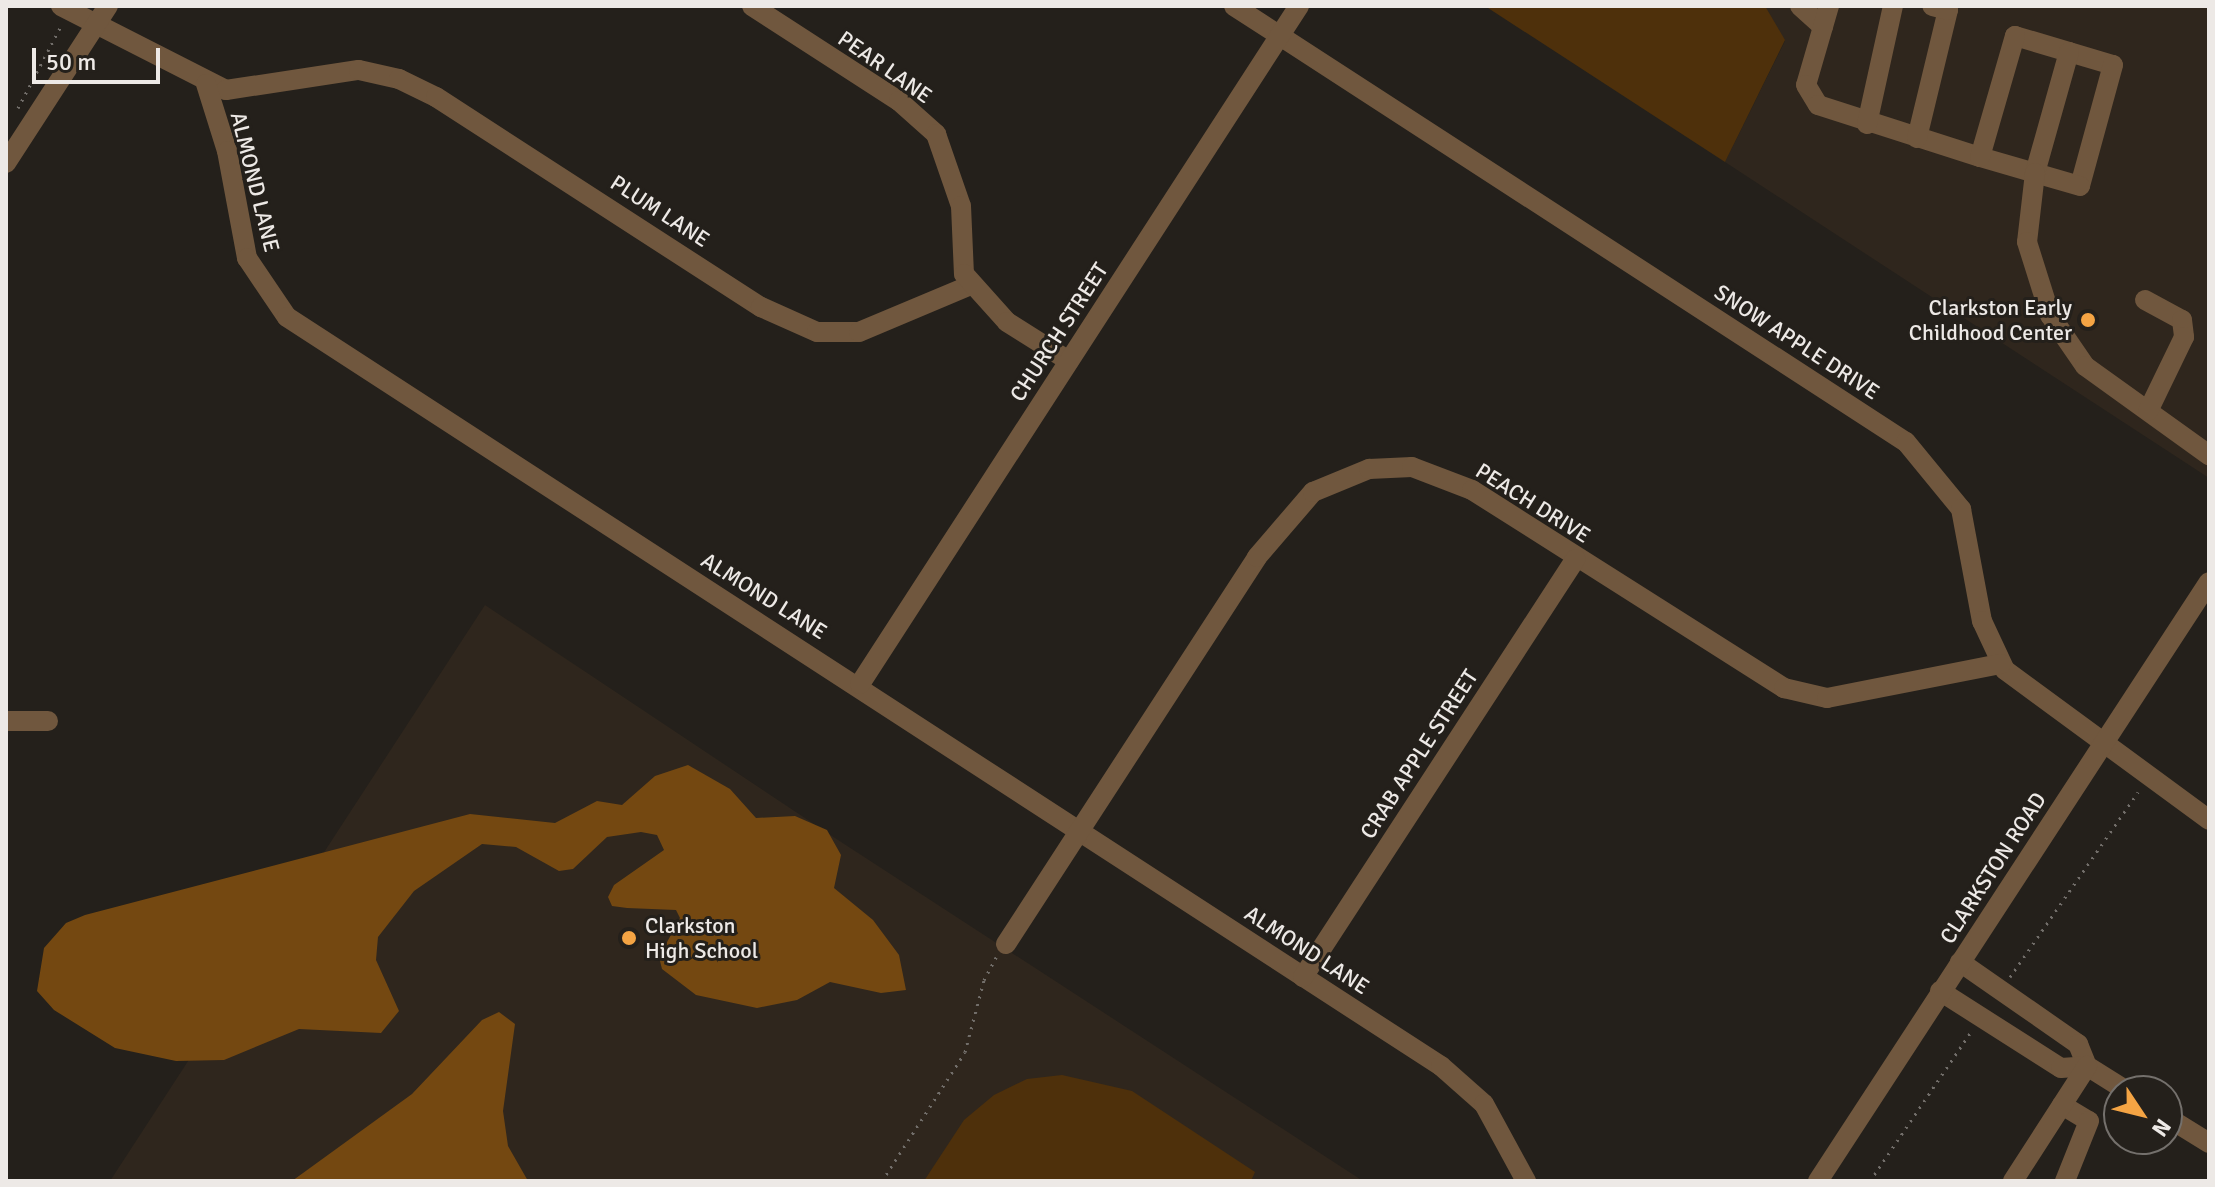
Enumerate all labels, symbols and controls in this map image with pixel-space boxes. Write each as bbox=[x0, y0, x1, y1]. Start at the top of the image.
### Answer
street label: PEAR LANE bbox=[833, 25, 937, 109]
scale bar bbox=[36, 32, 164, 82]
text: 50 m bbox=[46, 47, 96, 77]
street label: ALMOND LANE bbox=[225, 109, 285, 255]
street label: PLUM LANE bbox=[606, 169, 714, 253]
street label: CHURCH STREET bbox=[1004, 258, 1114, 406]
street label: SNOW APPLE DRIVE bbox=[1710, 279, 1884, 405]
place label: Clarkston Early Childhood Center bbox=[1909, 294, 2072, 346]
marker: Clarkston Early Childhood Center bbox=[2079, 311, 2097, 329]
street label: PEACH DRIVE bbox=[1471, 457, 1595, 549]
street label: ALMOND LANE bbox=[696, 547, 832, 645]
street label: CRAB APPLE STREET bbox=[1354, 664, 1484, 844]
street label: CLARKSTON ROAD bbox=[1934, 787, 2052, 949]
street label: ALMOND LANE bbox=[1240, 900, 1374, 1000]
place label: Clarkston High School bbox=[645, 912, 758, 964]
marker: Clarkston High School bbox=[620, 929, 638, 947]
north arrow bbox=[2103, 1075, 2183, 1155]
text: N bbox=[2146, 1114, 2177, 1142]

